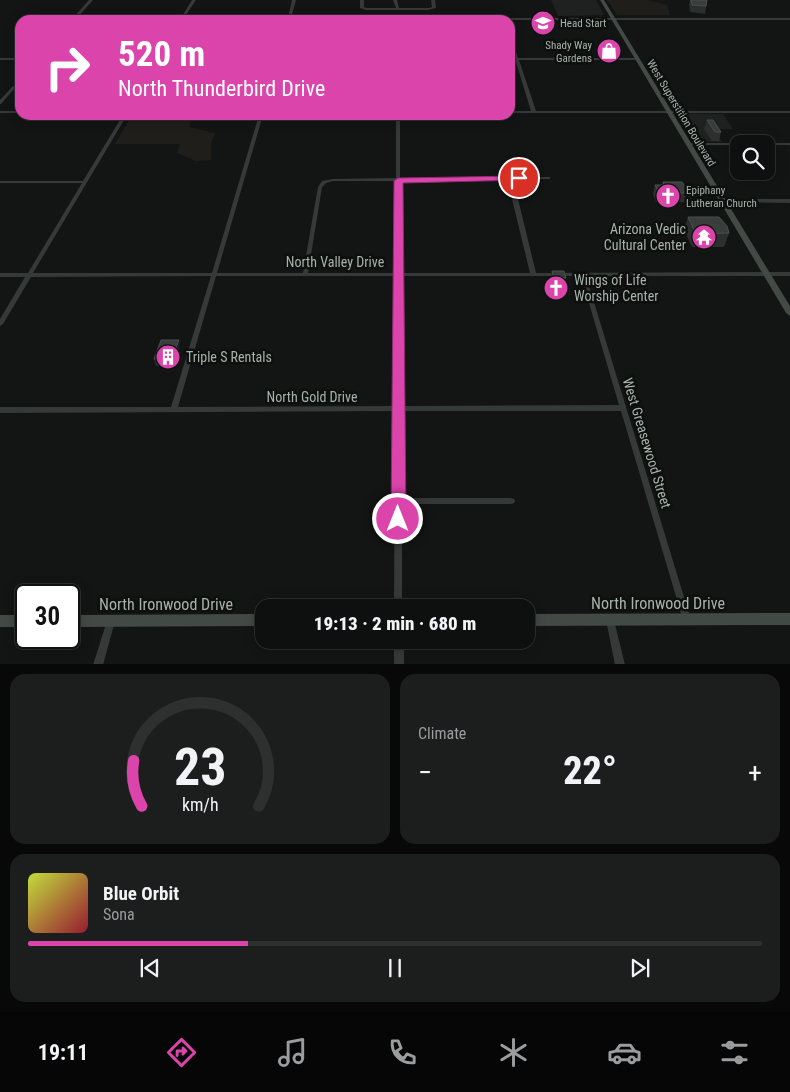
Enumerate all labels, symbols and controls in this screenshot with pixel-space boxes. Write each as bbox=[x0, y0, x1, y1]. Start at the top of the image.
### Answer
school or university icon: Head Start bbox=[530, 10, 556, 36]
place label: Head Start bbox=[560, 17, 606, 30]
text: 520 m bbox=[118, 34, 205, 75]
icon: right bbox=[35, 35, 100, 100]
shop icon: Shady Way Gardens bbox=[596, 38, 622, 64]
place label: Shady Way Gardens bbox=[545, 39, 592, 65]
street label: West Superstition Boulevard bbox=[644, 57, 718, 169]
text: North Thunderbird Drive bbox=[118, 76, 325, 101]
map controls bbox=[730, 135, 775, 180]
button: search bbox=[730, 135, 775, 180]
pin bbox=[498, 157, 540, 199]
icon: arrive bbox=[505, 164, 533, 192]
church icon: Epiphany Lutheran Church bbox=[655, 183, 681, 209]
place label: Epiphany Lutheran Church bbox=[686, 184, 757, 210]
place label: Arizona Vedic Cultural Center bbox=[604, 221, 686, 253]
temple icon: Arizona Vedic Cultural Center bbox=[691, 224, 717, 250]
street label: North Valley Drive bbox=[286, 254, 385, 270]
place label: Wings of Life Worship Center bbox=[574, 272, 658, 304]
church icon: Wings of Life Worship Center bbox=[543, 275, 569, 301]
building icon: Triple S Rentals bbox=[155, 344, 181, 370]
place label: Triple S Rentals bbox=[186, 349, 272, 365]
street label: West Greasewood Street bbox=[620, 376, 674, 510]
street label: North Gold Drive bbox=[266, 389, 358, 405]
position arrow bbox=[371, 492, 423, 544]
speed limit sign: 30 bbox=[15, 584, 80, 649]
street label: North Ironwood Drive bbox=[591, 594, 725, 613]
street label: North Ironwood Drive bbox=[99, 595, 233, 614]
text: 19:13 · 2 min · 680 m bbox=[314, 612, 476, 635]
text: Climate bbox=[418, 724, 466, 743]
text: 23 bbox=[174, 737, 226, 798]
text: 22° bbox=[563, 749, 617, 793]
text: − bbox=[418, 756, 432, 789]
text: + bbox=[748, 756, 762, 789]
text: km/h bbox=[182, 794, 218, 815]
text: Blue Orbit bbox=[103, 882, 179, 905]
text: Sona bbox=[103, 905, 135, 924]
icon: previous bbox=[136, 954, 164, 982]
icon: pause bbox=[381, 954, 409, 982]
icon: next bbox=[626, 954, 654, 982]
icon: directions bbox=[164, 1035, 199, 1070]
icon: music bbox=[275, 1035, 310, 1070]
icon: phone bbox=[385, 1035, 420, 1070]
icon: climate bbox=[496, 1035, 531, 1070]
icon: car bbox=[607, 1035, 642, 1070]
icon: filters bbox=[717, 1035, 752, 1070]
text: 19:11 bbox=[38, 1040, 88, 1065]

